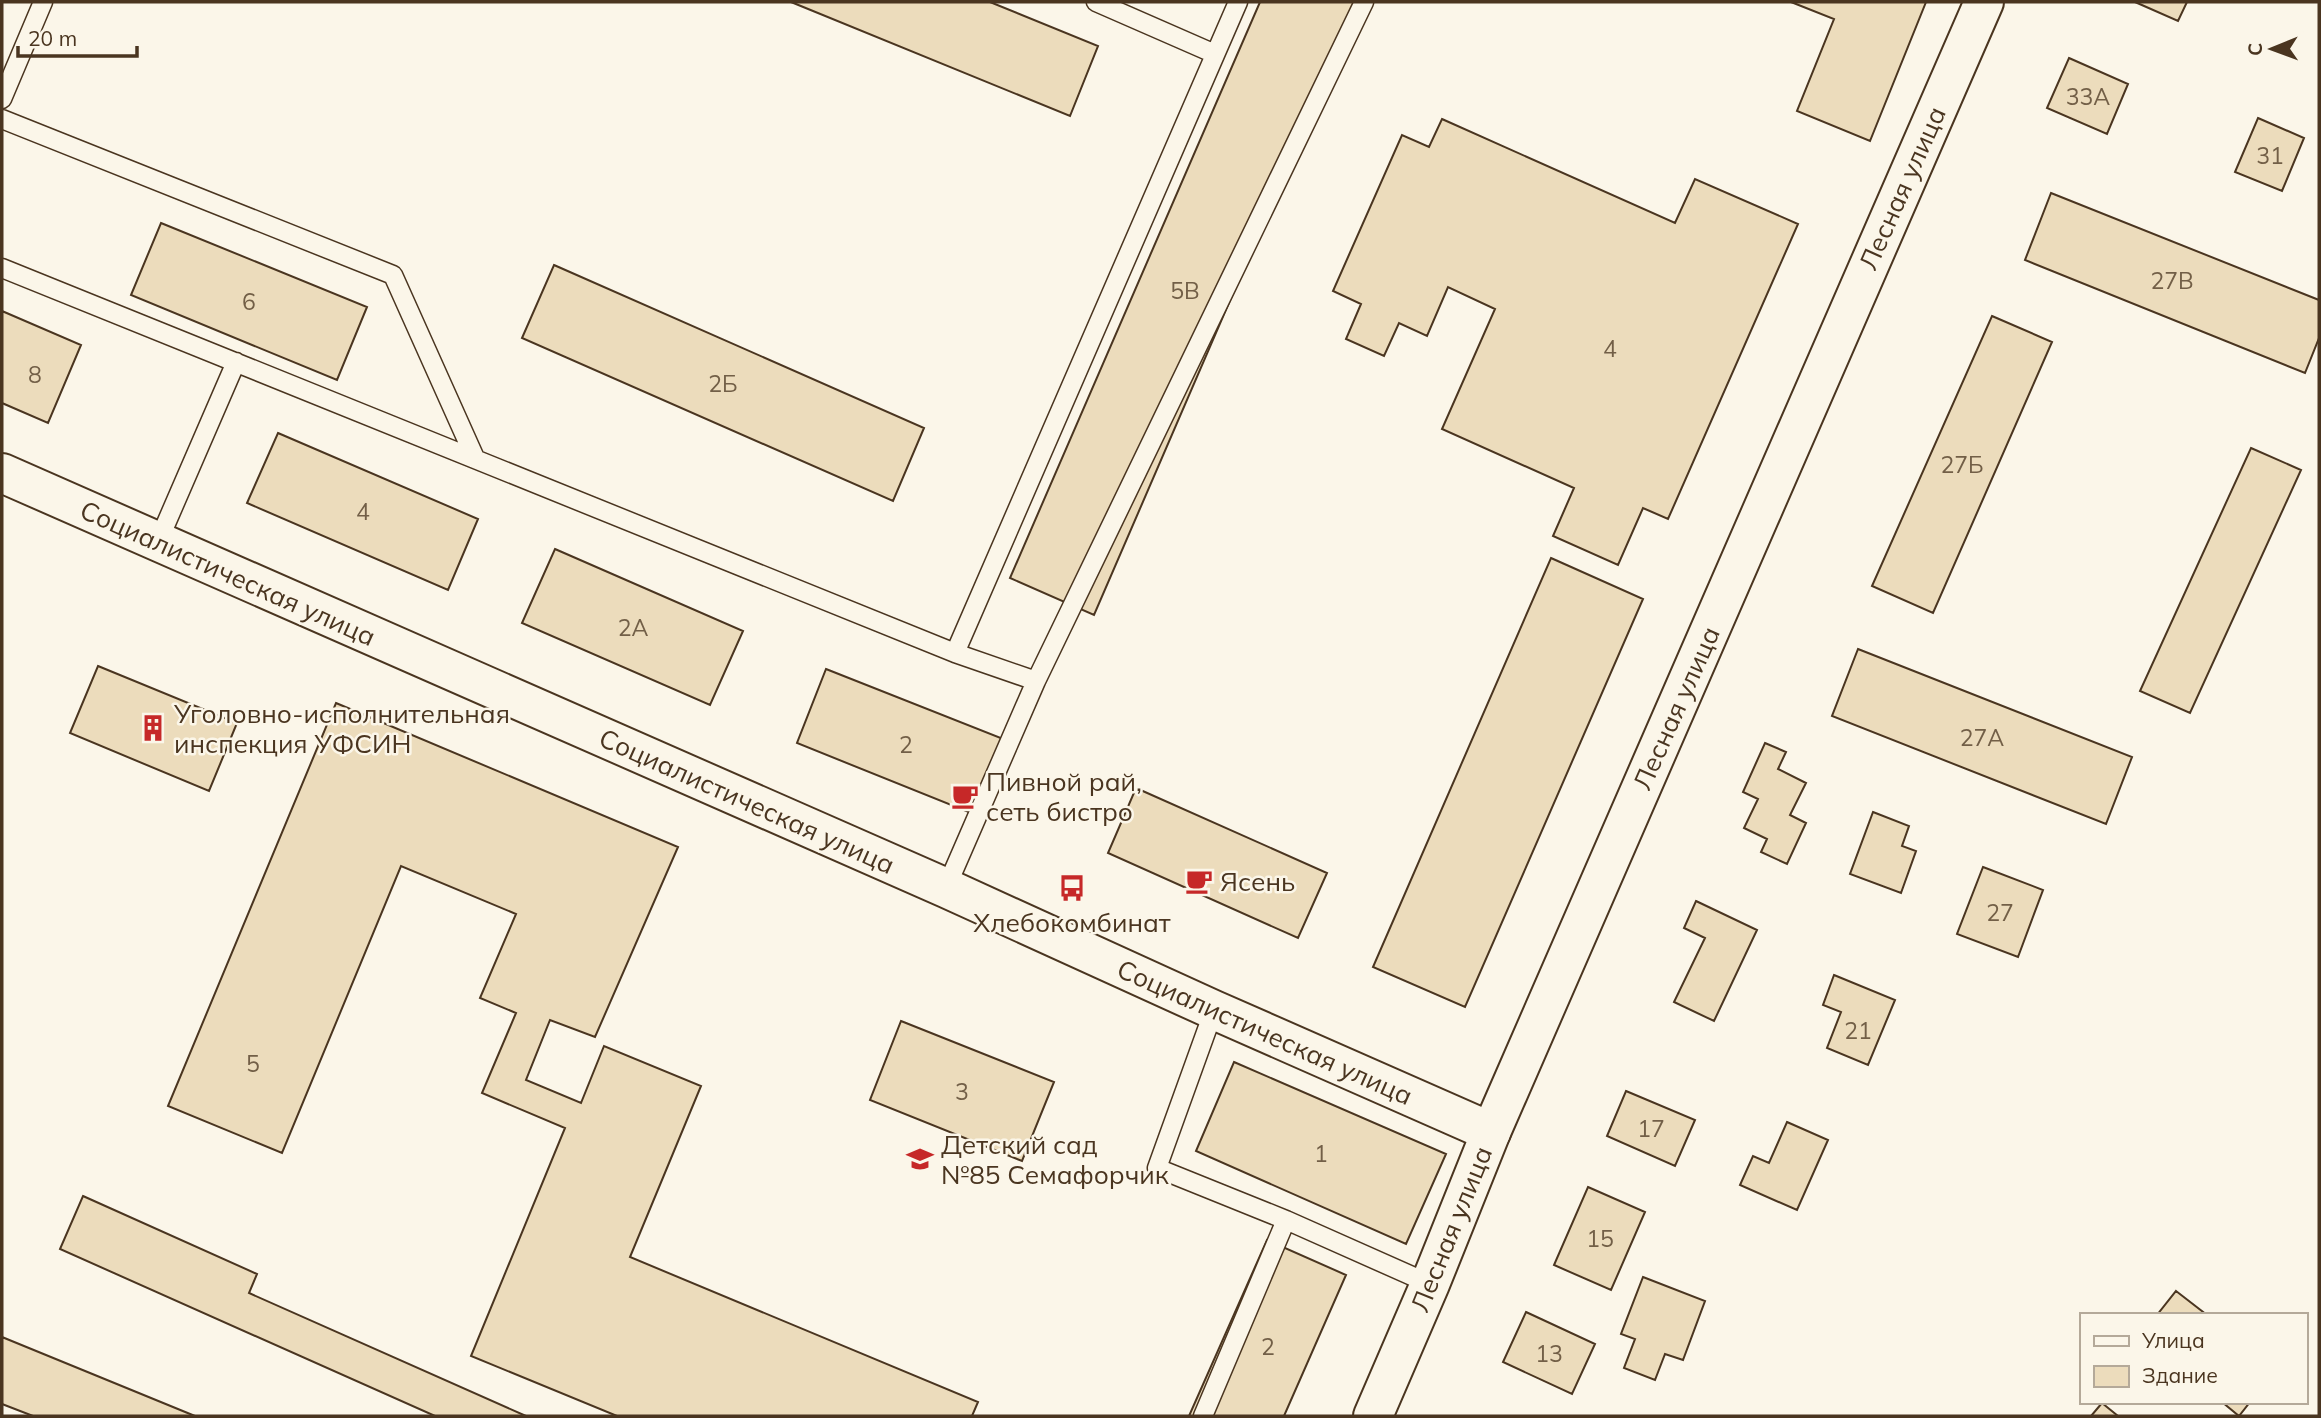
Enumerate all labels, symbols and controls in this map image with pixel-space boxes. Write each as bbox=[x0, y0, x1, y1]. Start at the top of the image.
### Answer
scale bar bbox=[18, 14, 136, 58]
north arrow bbox=[2237, 14, 2307, 84]
text: 20 m bbox=[28, 25, 77, 51]
text: С bbox=[2243, 43, 2267, 56]
house number: 33А bbox=[2066, 82, 2110, 111]
street label: Лесная улица bbox=[1851, 101, 1953, 275]
house number: 31 bbox=[2256, 141, 2284, 170]
house number: 27В bbox=[2150, 266, 2194, 295]
house number: 5В bbox=[1170, 276, 1200, 305]
house number: 6 bbox=[242, 287, 256, 316]
house number: 4 bbox=[1603, 334, 1617, 363]
house number: 8 bbox=[28, 360, 42, 389]
house number: 2Б bbox=[708, 369, 738, 398]
house number: 27Б bbox=[1940, 450, 1984, 479]
street label: Социалистическая улица bbox=[75, 493, 381, 653]
house number: 4 bbox=[356, 497, 370, 526]
house number: 2А bbox=[618, 613, 648, 642]
street label: Лесная улица bbox=[1625, 621, 1727, 795]
place label: Уголовно-исполнительная инспекция УФСИН bbox=[173, 697, 510, 760]
building icon: Уголовно-исполнительная инспекция УФСИН bbox=[138, 713, 168, 743]
street label: Социалистическая улица bbox=[594, 721, 900, 881]
house number: 27А bbox=[1960, 723, 2004, 752]
house number: 2 bbox=[899, 730, 913, 759]
place label: Пивной рай, сеть бистро bbox=[986, 765, 1142, 828]
cafe icon: Пивной рай, сеть бистро bbox=[950, 781, 980, 811]
place label: Ясень bbox=[1220, 865, 1295, 898]
cafe icon: Ясень bbox=[1184, 866, 1214, 896]
bus stop icon: Хлебокомбинат bbox=[1057, 873, 1087, 903]
house number: 27 bbox=[1986, 898, 2014, 927]
place label: Хлебокомбинат bbox=[973, 906, 1171, 939]
street label: Социалистическая улица bbox=[1112, 952, 1418, 1112]
house number: 21 bbox=[1844, 1016, 1872, 1045]
house number: 5 bbox=[246, 1049, 260, 1078]
house number: 3 bbox=[955, 1077, 969, 1106]
house number: 17 bbox=[1637, 1114, 1665, 1143]
place label: Детский сад №85 Семафорчик bbox=[941, 1128, 1169, 1191]
house number: 1 bbox=[1314, 1139, 1328, 1168]
street label: Лесная улица bbox=[1403, 1141, 1499, 1317]
school or university icon: Детский сад №85 Семафорчик bbox=[905, 1144, 935, 1174]
house number: 15 bbox=[1586, 1224, 1614, 1253]
legend bbox=[2080, 1313, 2307, 1404]
text: Улица bbox=[2141, 1327, 2205, 1353]
house number: 2 bbox=[1261, 1332, 1275, 1361]
house number: 13 bbox=[1535, 1339, 1563, 1368]
text: Здание bbox=[2142, 1362, 2218, 1388]

